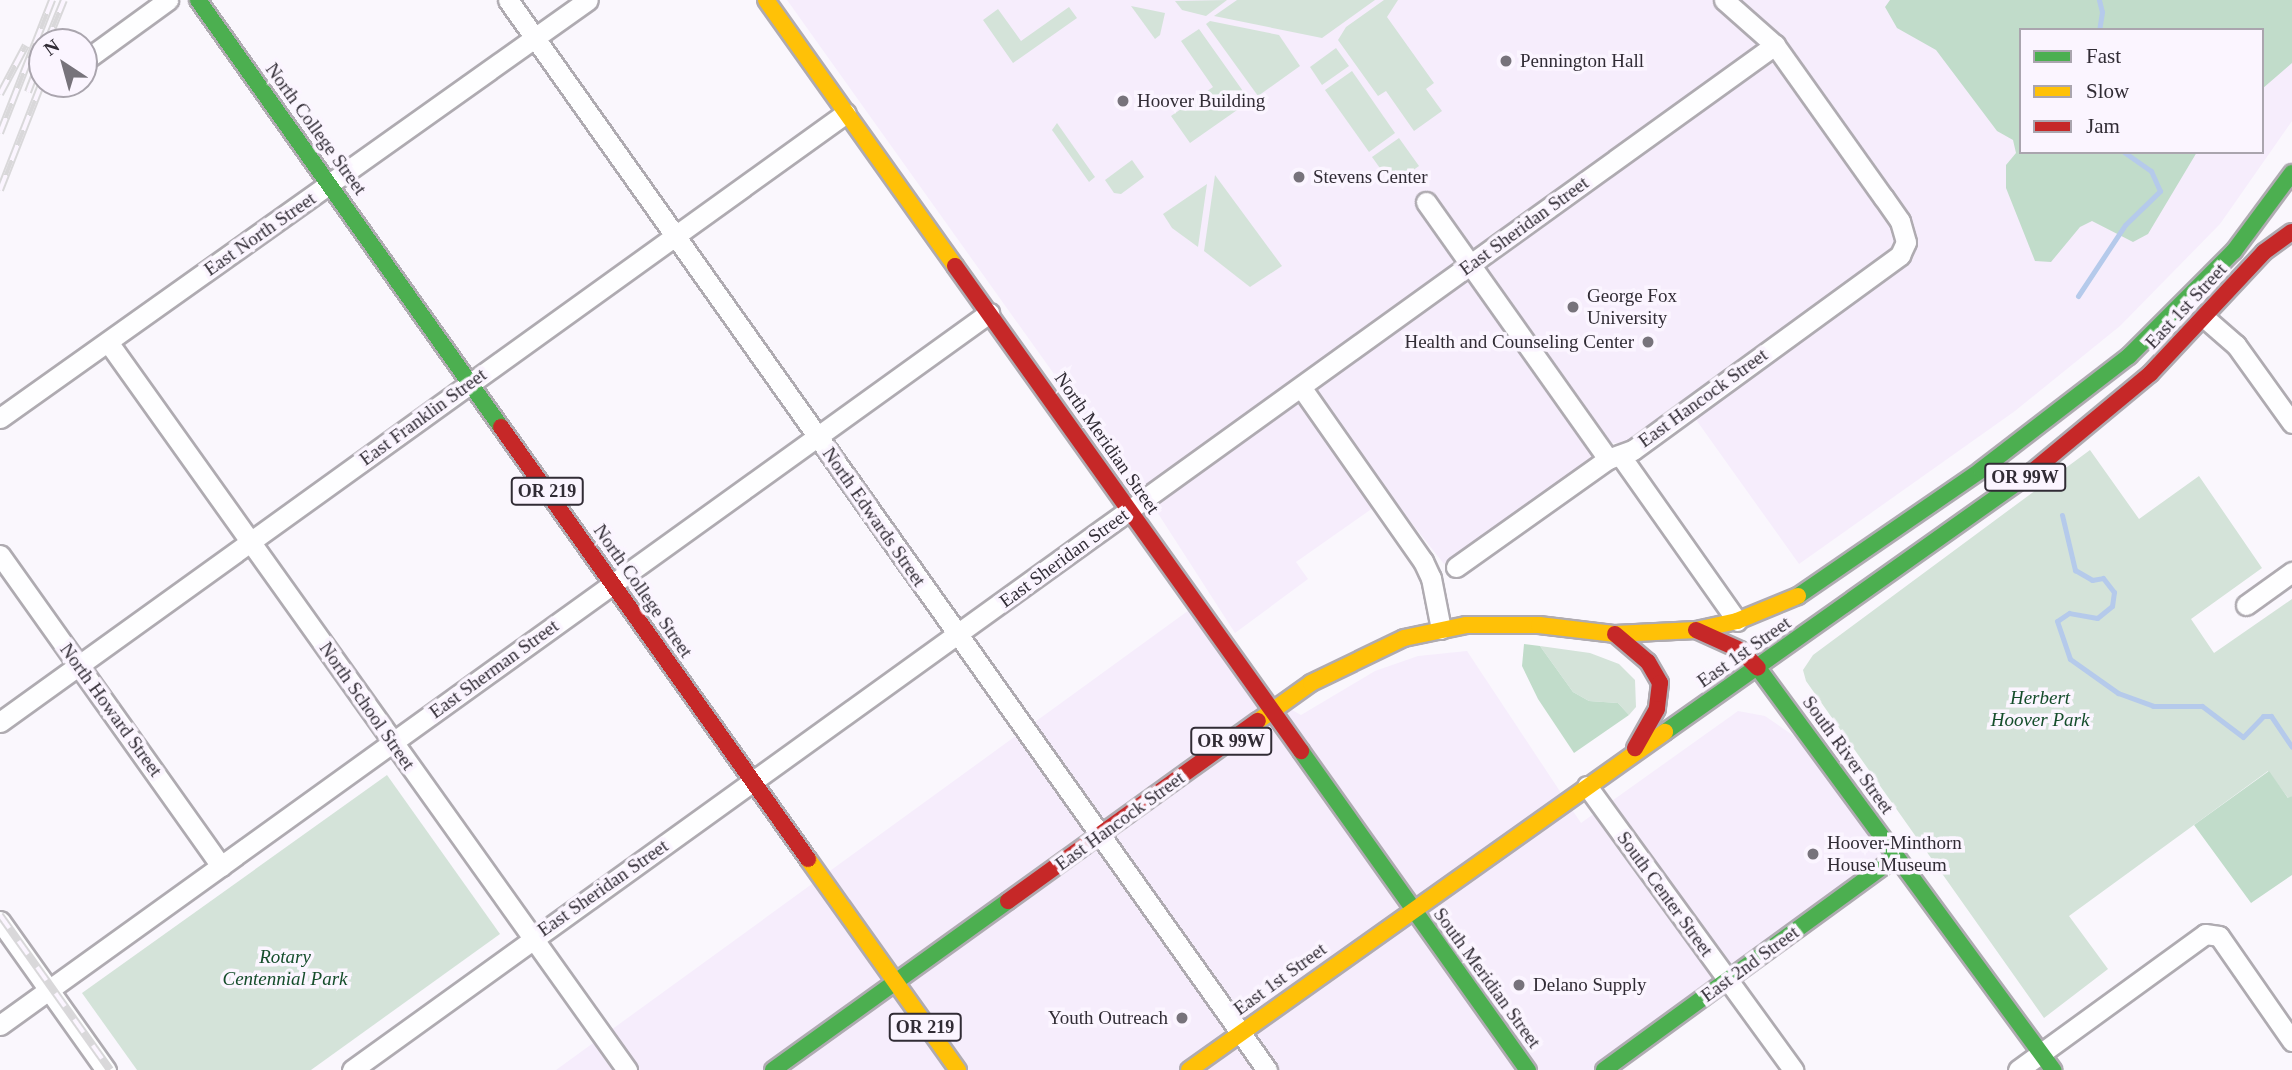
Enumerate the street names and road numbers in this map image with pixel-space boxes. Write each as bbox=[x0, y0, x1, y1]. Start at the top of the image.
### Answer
street label: North College Street bbox=[261, 59, 371, 199]
street label: East Sheridan Street bbox=[1455, 171, 1593, 281]
street label: East North Street bbox=[200, 187, 320, 281]
street label: East 1st Street bbox=[2141, 258, 2231, 354]
street label: East Hancock Street bbox=[1634, 344, 1772, 452]
street label: East Franklin Street bbox=[355, 363, 491, 471]
street label: North Meridian Street bbox=[1050, 368, 1164, 518]
street label: North Edwards Street bbox=[817, 443, 931, 591]
road number: OR 99W bbox=[1983, 462, 2067, 491]
road number: OR 219 bbox=[510, 476, 584, 505]
street label: East Sheridan Street bbox=[995, 503, 1133, 613]
street label: North College Street bbox=[589, 520, 697, 662]
street label: East 1st Street bbox=[1693, 611, 1795, 693]
street label: East Sherman Street bbox=[425, 614, 563, 724]
street label: North School Street bbox=[314, 638, 420, 774]
street label: North Howard Street bbox=[55, 639, 167, 781]
street label: South River Street bbox=[1798, 692, 1898, 818]
road number: OR 99W bbox=[1189, 726, 1273, 756]
street label: East Hancock Street bbox=[1051, 767, 1189, 875]
street label: South Center Street bbox=[1612, 827, 1718, 961]
street label: East Sheridan Street bbox=[533, 834, 673, 942]
street label: South Meridian Street bbox=[1428, 903, 1546, 1053]
street label: East 2nd Street bbox=[1697, 921, 1803, 1007]
street label: East 1st Street bbox=[1229, 938, 1331, 1020]
road number: OR 219 bbox=[888, 1012, 962, 1042]

